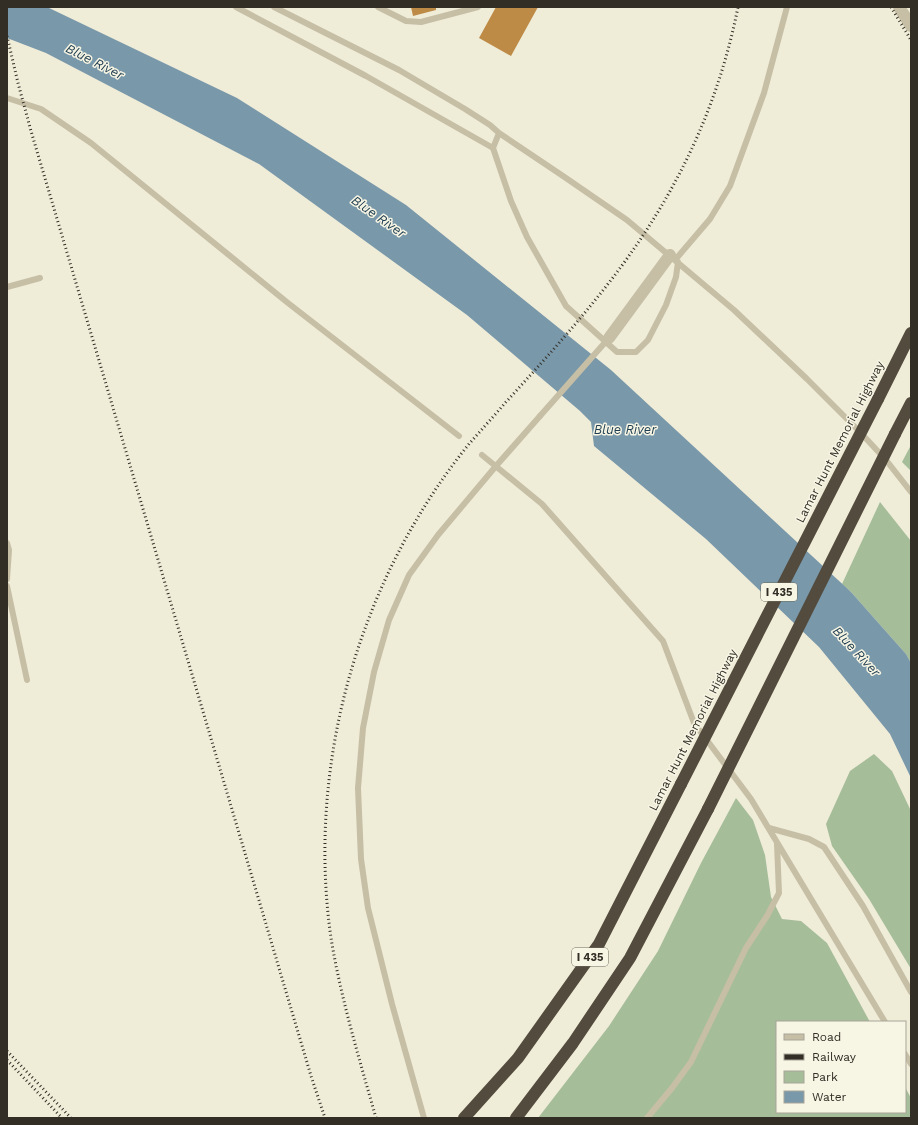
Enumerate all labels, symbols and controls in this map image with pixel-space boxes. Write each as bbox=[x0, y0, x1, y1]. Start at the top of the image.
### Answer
water label: Blue River bbox=[63, 41, 127, 83]
water label: Blue River bbox=[349, 192, 409, 241]
street label: Lamar Hunt Memorial Highway bbox=[793, 358, 887, 525]
water label: Blue River bbox=[594, 422, 657, 437]
road number: I 435 bbox=[761, 583, 797, 601]
water label: Blue River bbox=[830, 623, 884, 680]
street label: Lamar Hunt Memorial Highway bbox=[646, 646, 740, 813]
road number: I 435 bbox=[572, 948, 608, 966]
legend bbox=[776, 1021, 906, 1113]
text: Road bbox=[812, 1030, 841, 1044]
text: Railway bbox=[812, 1050, 857, 1064]
text: Park bbox=[812, 1070, 838, 1084]
text: Water bbox=[812, 1090, 847, 1104]

